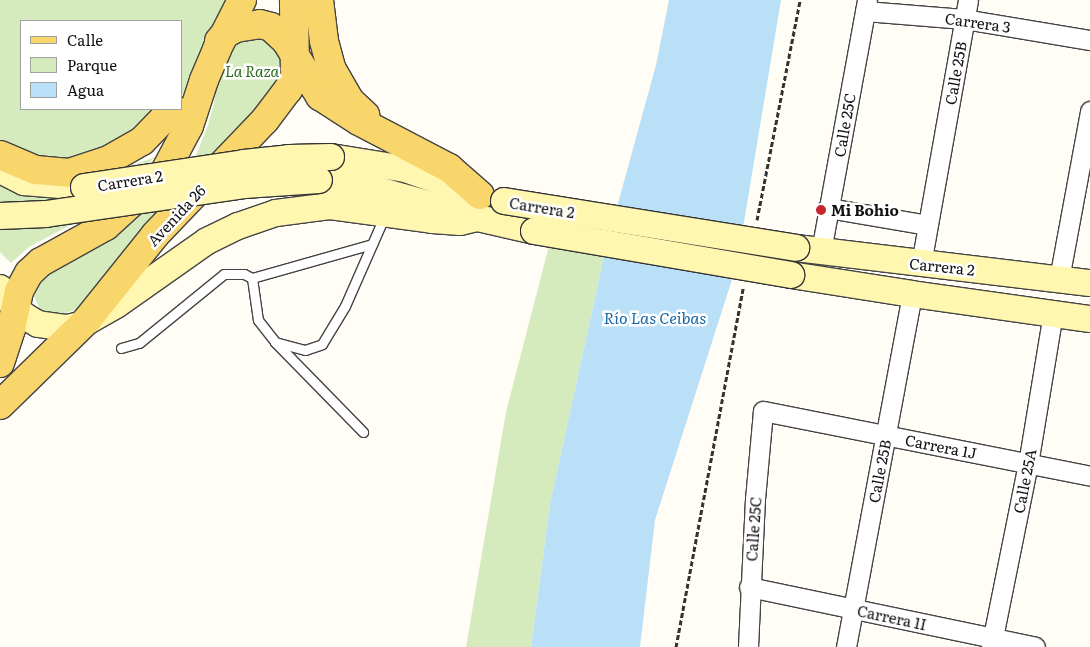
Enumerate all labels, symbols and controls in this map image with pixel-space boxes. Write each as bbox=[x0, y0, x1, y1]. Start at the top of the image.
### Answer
street label: Carrera 3 bbox=[944, 8, 1012, 36]
legend bbox=[20, 20, 182, 110]
text: Calle bbox=[67, 28, 103, 51]
street label: Calle 25B bbox=[941, 40, 969, 106]
text: Parque bbox=[67, 53, 117, 76]
park label: La Raza bbox=[225, 62, 279, 80]
text: Agua bbox=[67, 78, 104, 101]
street label: Calle 25C bbox=[830, 92, 858, 158]
street label: Carrera 2 bbox=[96, 166, 164, 194]
street label: Avenida 26 bbox=[143, 181, 209, 249]
street label: Carrera 2 bbox=[508, 193, 576, 221]
place label: Mi Bohio bbox=[831, 201, 899, 219]
marker: Mi Bohio bbox=[815, 204, 827, 216]
street label: Carrera 2 bbox=[908, 254, 976, 278]
water label: Río Las Ceibas bbox=[604, 307, 706, 327]
street label: Carrera 1J bbox=[904, 430, 978, 462]
street label: Calle 25B bbox=[864, 438, 894, 504]
street label: Calle 25A bbox=[1009, 447, 1039, 515]
street label: Calle 25C bbox=[742, 496, 764, 562]
street label: Carrera 1I bbox=[856, 601, 928, 633]

